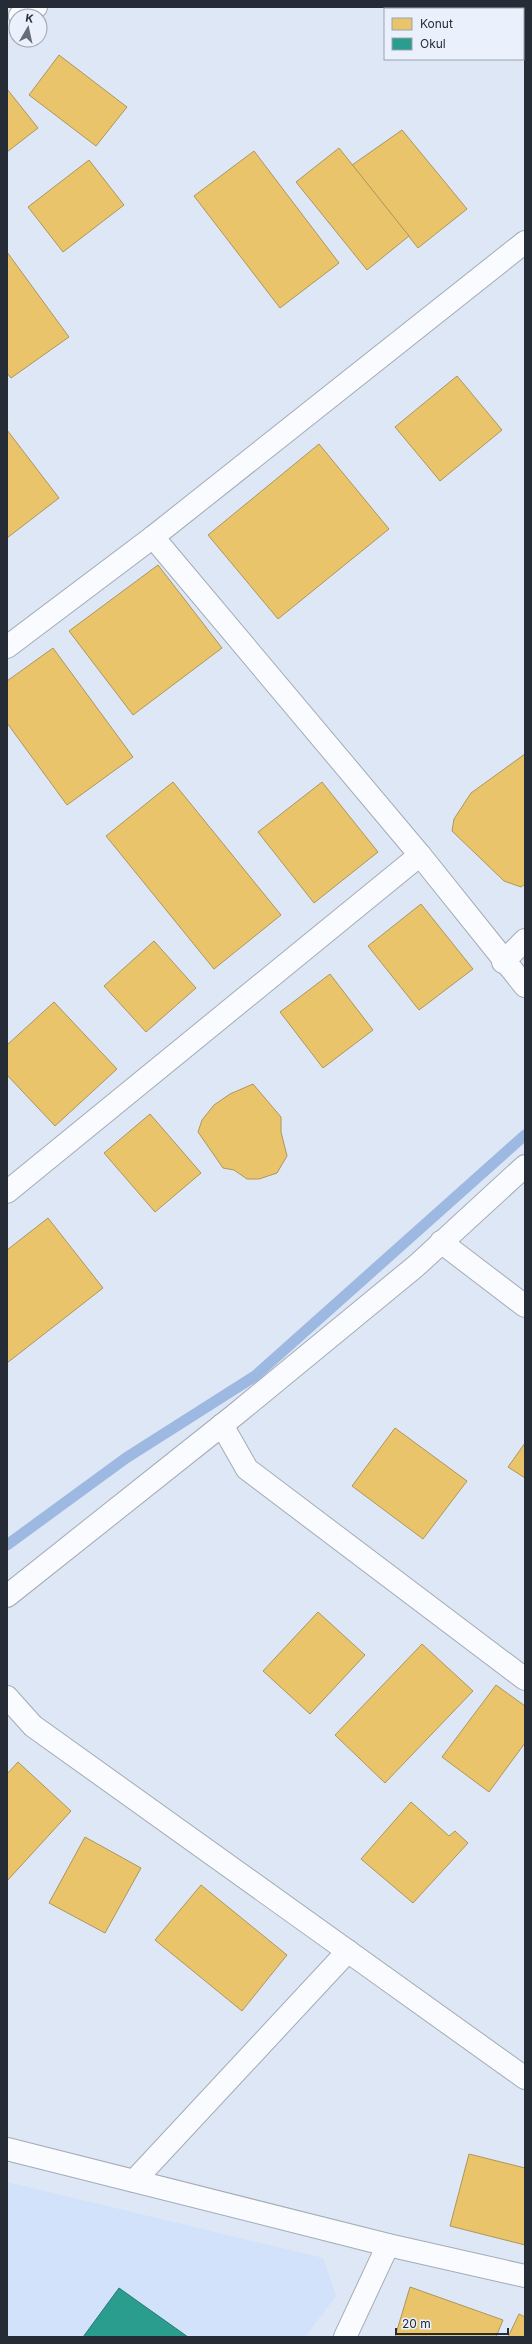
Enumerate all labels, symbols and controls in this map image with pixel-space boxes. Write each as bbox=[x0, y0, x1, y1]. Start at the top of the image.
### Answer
north arrow bbox=[8, 8, 48, 48]
legend bbox=[384, 8, 524, 60]
text: K bbox=[25, 11, 35, 26]
text: Konut bbox=[420, 16, 453, 31]
text: Okul bbox=[420, 36, 446, 51]
scale bar bbox=[396, 2310, 508, 2336]
text: 20 m bbox=[402, 2316, 431, 2331]

